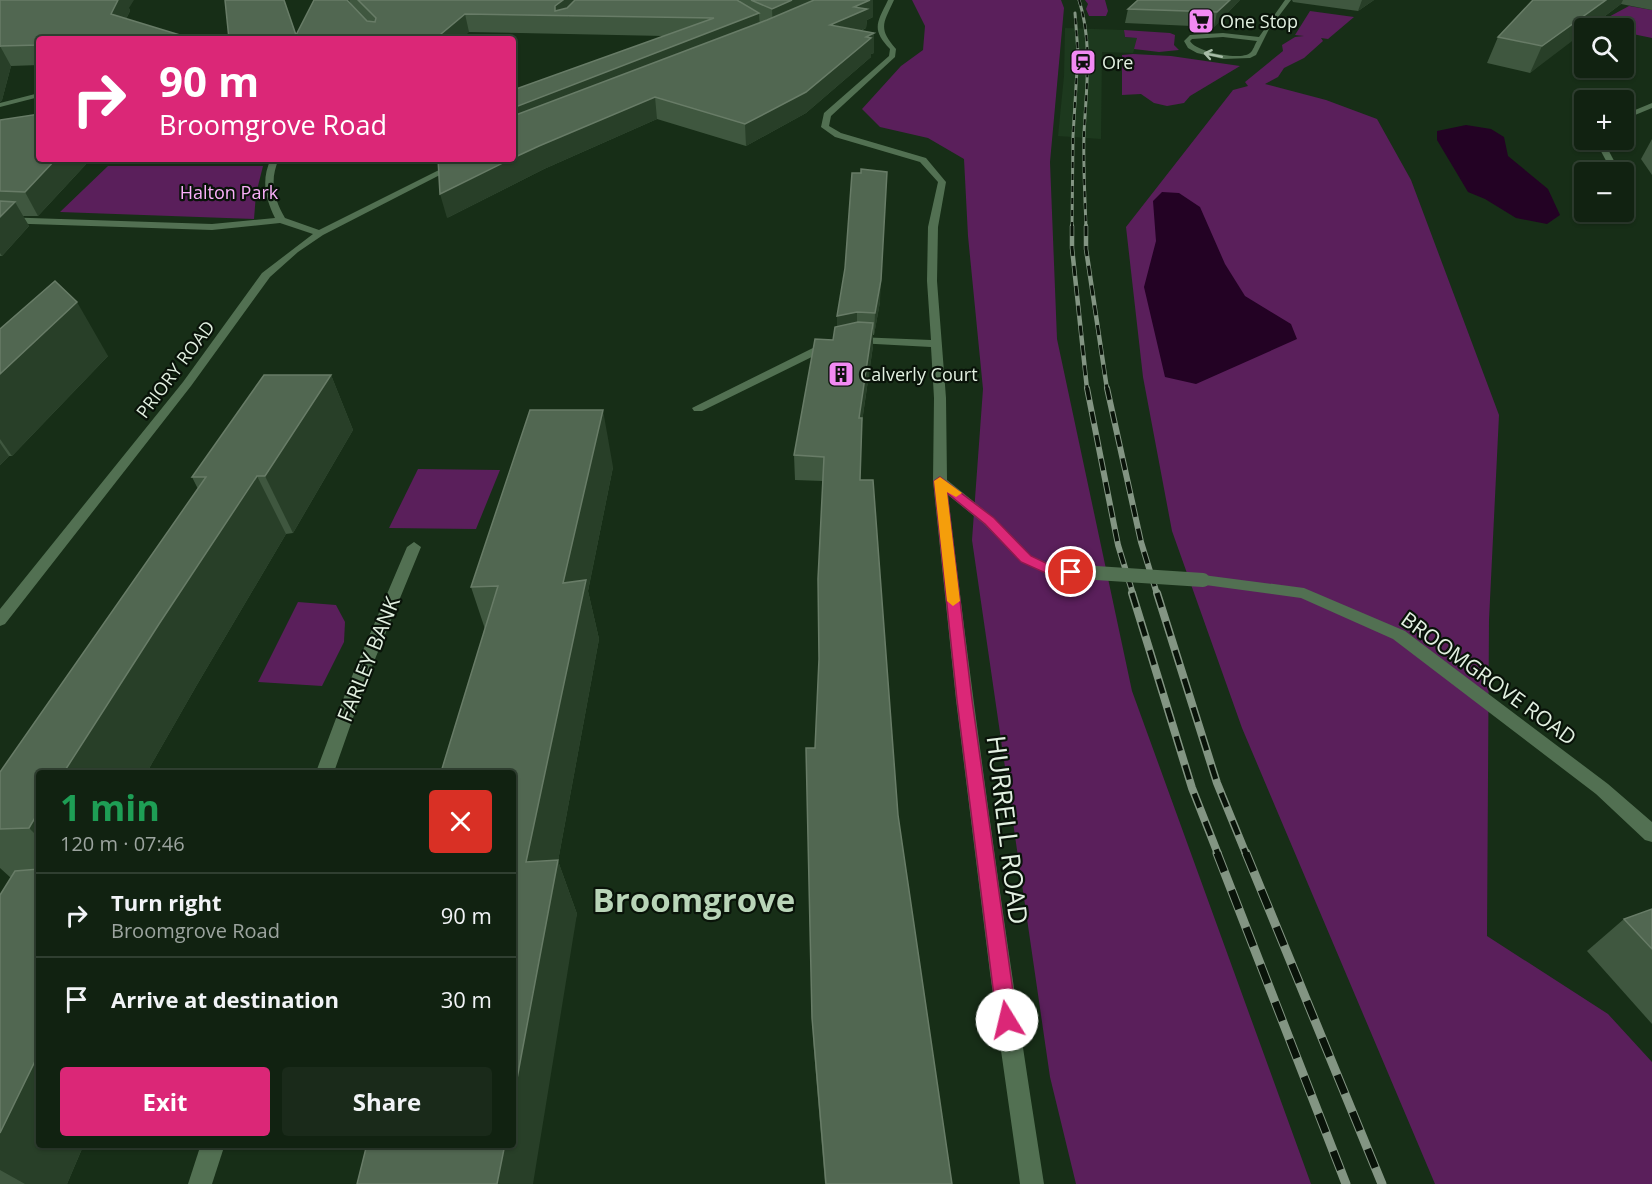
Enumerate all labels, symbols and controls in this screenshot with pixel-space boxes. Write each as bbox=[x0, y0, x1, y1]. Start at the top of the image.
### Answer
supermarket icon: One Stop bbox=[1186, 6, 1216, 36]
place label: One Stop bbox=[1220, 9, 1298, 33]
map controls bbox=[1574, 18, 1634, 222]
button: search bbox=[1574, 18, 1634, 78]
station icon: Ore bbox=[1068, 47, 1098, 77]
one-way arrow bbox=[1203, 49, 1223, 60]
place label: Ore bbox=[1102, 50, 1133, 74]
text: 90 m bbox=[159, 52, 259, 109]
icon: right bbox=[60, 60, 138, 138]
button: + bbox=[1574, 90, 1634, 150]
text: Broomgrove Road bbox=[159, 106, 387, 143]
button: − bbox=[1574, 162, 1634, 222]
park label: Halton Park bbox=[180, 180, 279, 204]
street label: PRIORY ROAD bbox=[130, 315, 220, 423]
building icon: Calverly Court bbox=[826, 359, 856, 389]
place label: Calverly Court bbox=[860, 362, 978, 386]
pin bbox=[1045, 546, 1096, 597]
icon: arrive bbox=[1054, 555, 1087, 588]
street label: FARLEY BANK bbox=[330, 592, 406, 726]
street label: BROOMGROVE ROAD bbox=[1396, 605, 1582, 751]
street label: HURRELL ROAD bbox=[979, 733, 1037, 927]
text: 1 min bbox=[60, 783, 160, 832]
button: close bbox=[429, 790, 492, 853]
text: 120 m · 07:46 bbox=[60, 830, 185, 857]
district label: Broomgrove bbox=[593, 877, 795, 922]
text: Turn right bbox=[111, 887, 222, 917]
icon: right bbox=[60, 899, 93, 932]
text: 90 m bbox=[441, 900, 492, 930]
text: Broomgrove Road bbox=[111, 917, 280, 944]
icon: arrive bbox=[60, 983, 93, 1016]
text: Arrive at destination bbox=[111, 984, 339, 1014]
text: 30 m bbox=[441, 984, 492, 1014]
position arrow bbox=[975, 988, 1039, 1052]
button: Exit bbox=[60, 1067, 270, 1136]
button: Share bbox=[282, 1067, 492, 1136]

